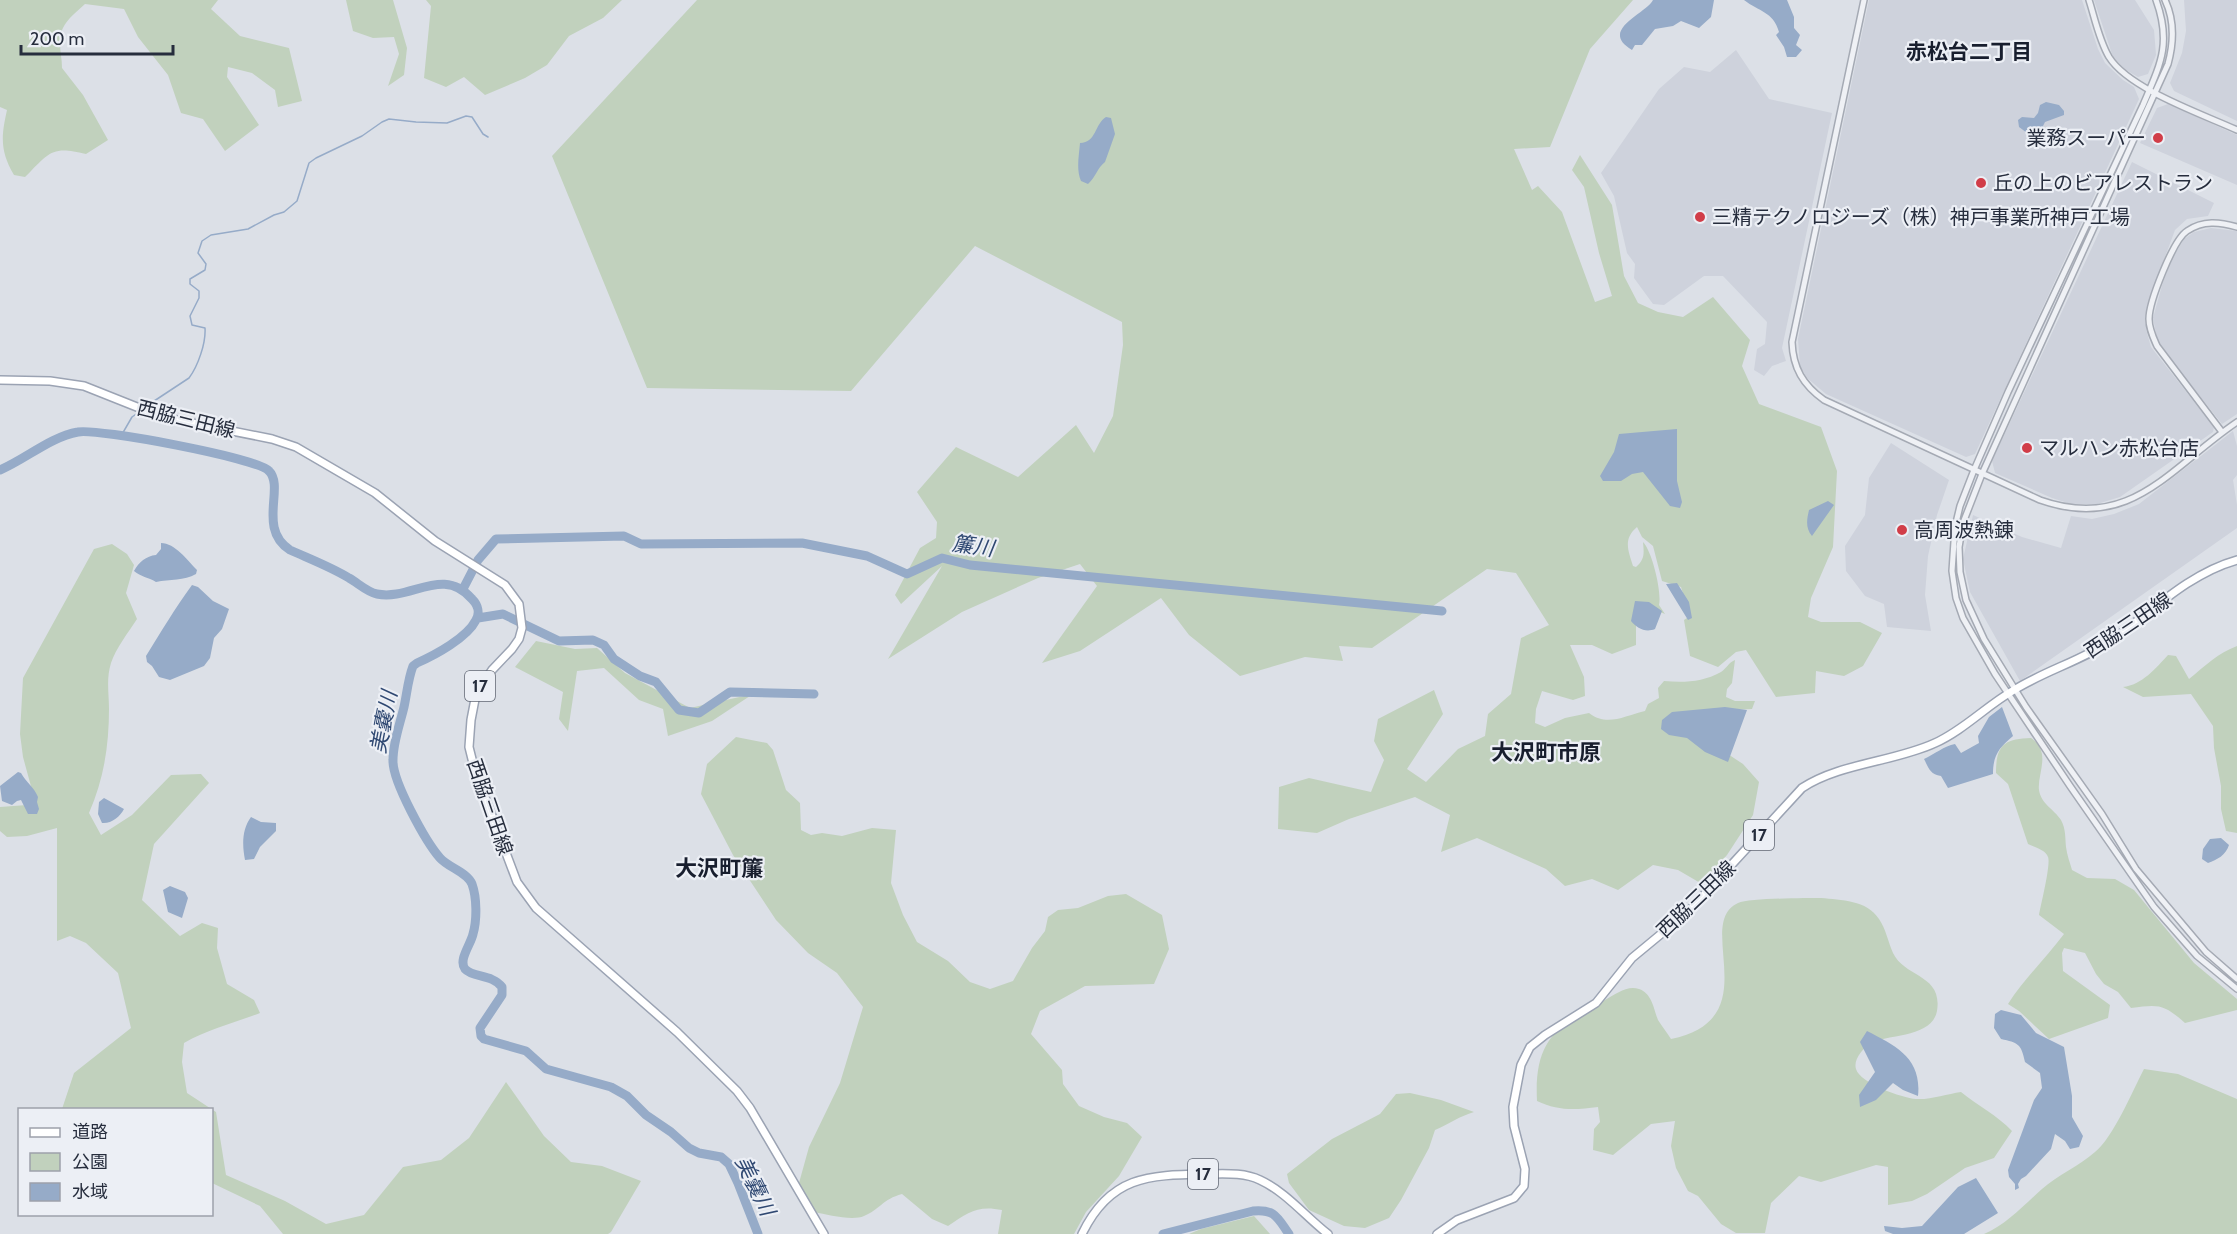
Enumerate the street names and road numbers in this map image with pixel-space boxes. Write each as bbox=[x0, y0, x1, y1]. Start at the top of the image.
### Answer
street label: 西脇三田線 bbox=[135, 395, 237, 443]
street label: 西脇三田線 bbox=[2080, 587, 2176, 663]
road number: 17 bbox=[465, 671, 495, 701]
street label: 西脇三田線 bbox=[462, 756, 518, 858]
road number: 17 bbox=[1744, 820, 1774, 850]
street label: 西脇三田線 bbox=[1652, 856, 1740, 942]
road number: 17 bbox=[1188, 1159, 1218, 1189]

